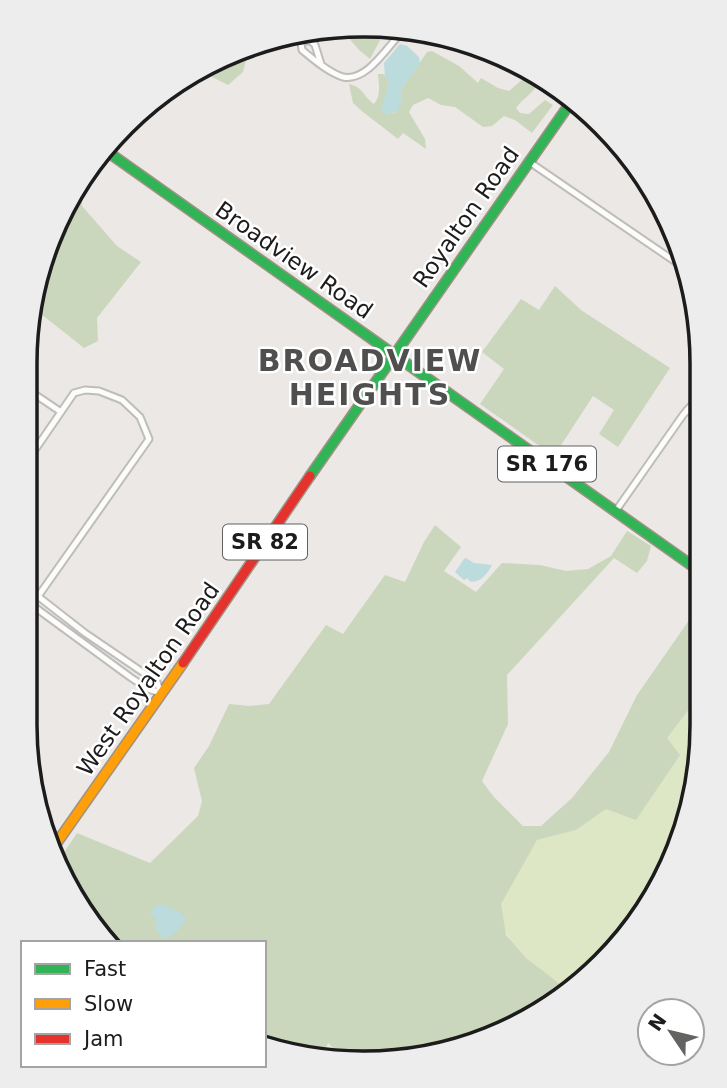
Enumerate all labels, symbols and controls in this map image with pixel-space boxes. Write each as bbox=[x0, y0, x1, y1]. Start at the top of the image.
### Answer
street label: Royalton Road bbox=[408, 142, 524, 292]
street label: Broadview Road bbox=[211, 196, 377, 324]
district label: BROADVIEW HEIGHTS bbox=[258, 343, 482, 412]
road number: SR 176 bbox=[498, 447, 596, 482]
road number: SR 82 bbox=[223, 524, 307, 560]
street label: West Royalton Road bbox=[71, 577, 225, 781]
legend bbox=[21, 941, 266, 1067]
text: Fast bbox=[84, 957, 126, 981]
text: Slow bbox=[84, 992, 133, 1016]
north arrow bbox=[636, 997, 706, 1067]
text: N bbox=[644, 1009, 671, 1035]
text: Jam bbox=[82, 1027, 124, 1051]

